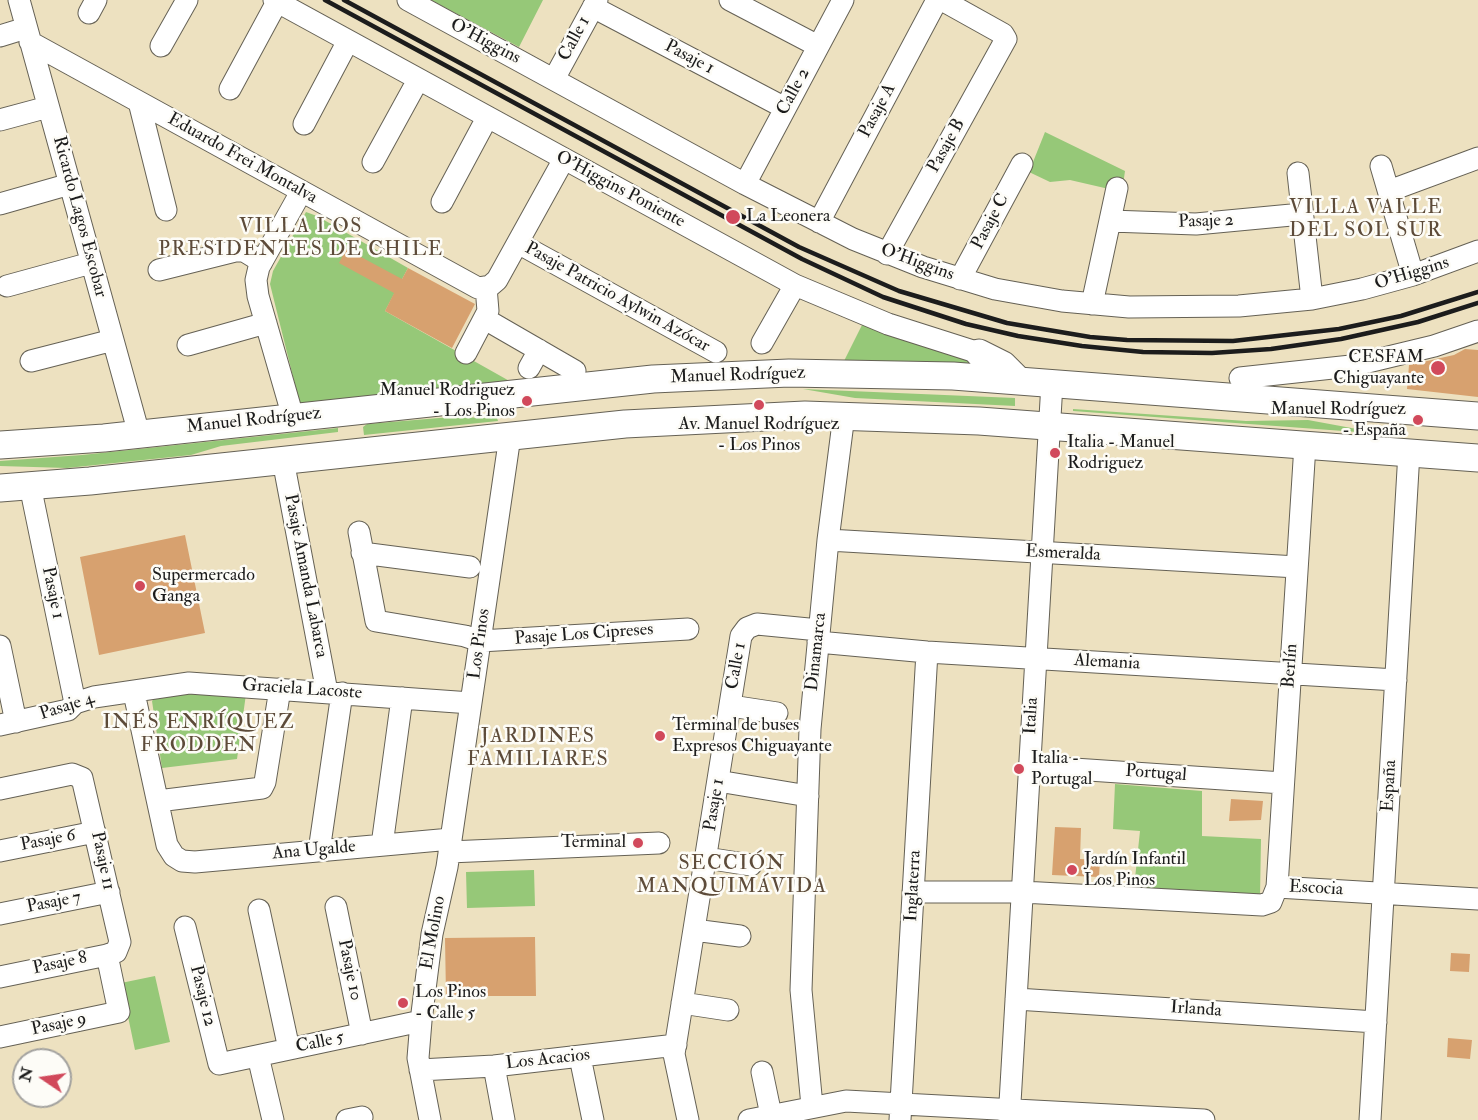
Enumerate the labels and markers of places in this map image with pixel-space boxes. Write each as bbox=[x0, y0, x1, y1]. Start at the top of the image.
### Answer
place label: La Leonera bbox=[746, 206, 830, 228]
marker: La Leonera bbox=[724, 208, 742, 226]
place label: CESFAM Chiguayante bbox=[1333, 347, 1424, 389]
marker: CESFAM Chiguayante bbox=[1429, 359, 1447, 377]
place label: Manuel Rodriguez - Los Pinos bbox=[380, 380, 515, 422]
marker: Manuel Rodriguez - Los Pinos bbox=[520, 394, 534, 408]
marker: Av. Manuel Rodríguez - Los Pinos bbox=[752, 398, 766, 412]
place label: Manuel Rodríguez - España bbox=[1271, 399, 1406, 442]
marker: Manuel Rodríguez - España bbox=[1411, 413, 1425, 427]
place label: Av. Manuel Rodríguez - Los Pinos bbox=[679, 414, 839, 456]
place label: Italia - Manuel Rodriguez bbox=[1067, 432, 1175, 474]
marker: Italia - Manuel Rodriguez bbox=[1048, 446, 1062, 460]
place label: Supermercado Ganga bbox=[152, 565, 255, 608]
marker: Supermercado Ganga bbox=[133, 579, 147, 593]
place label: Terminal de buses Expresos Chiguayante bbox=[672, 715, 832, 758]
marker: Terminal de buses Expresos Chiguayante bbox=[653, 729, 667, 743]
place label: Italia - Portugal bbox=[1031, 748, 1092, 790]
marker: Italia - Portugal bbox=[1012, 762, 1026, 776]
place label: Terminal bbox=[561, 832, 626, 854]
marker: Terminal bbox=[631, 836, 645, 850]
place label: Jardín Infantil Los Pinos bbox=[1084, 849, 1186, 892]
marker: Jardín Infantil Los Pinos bbox=[1065, 863, 1079, 877]
place label: Los Pinos - Calle 5 bbox=[415, 982, 486, 1024]
marker: Los Pinos - Calle 5 bbox=[396, 996, 410, 1010]

